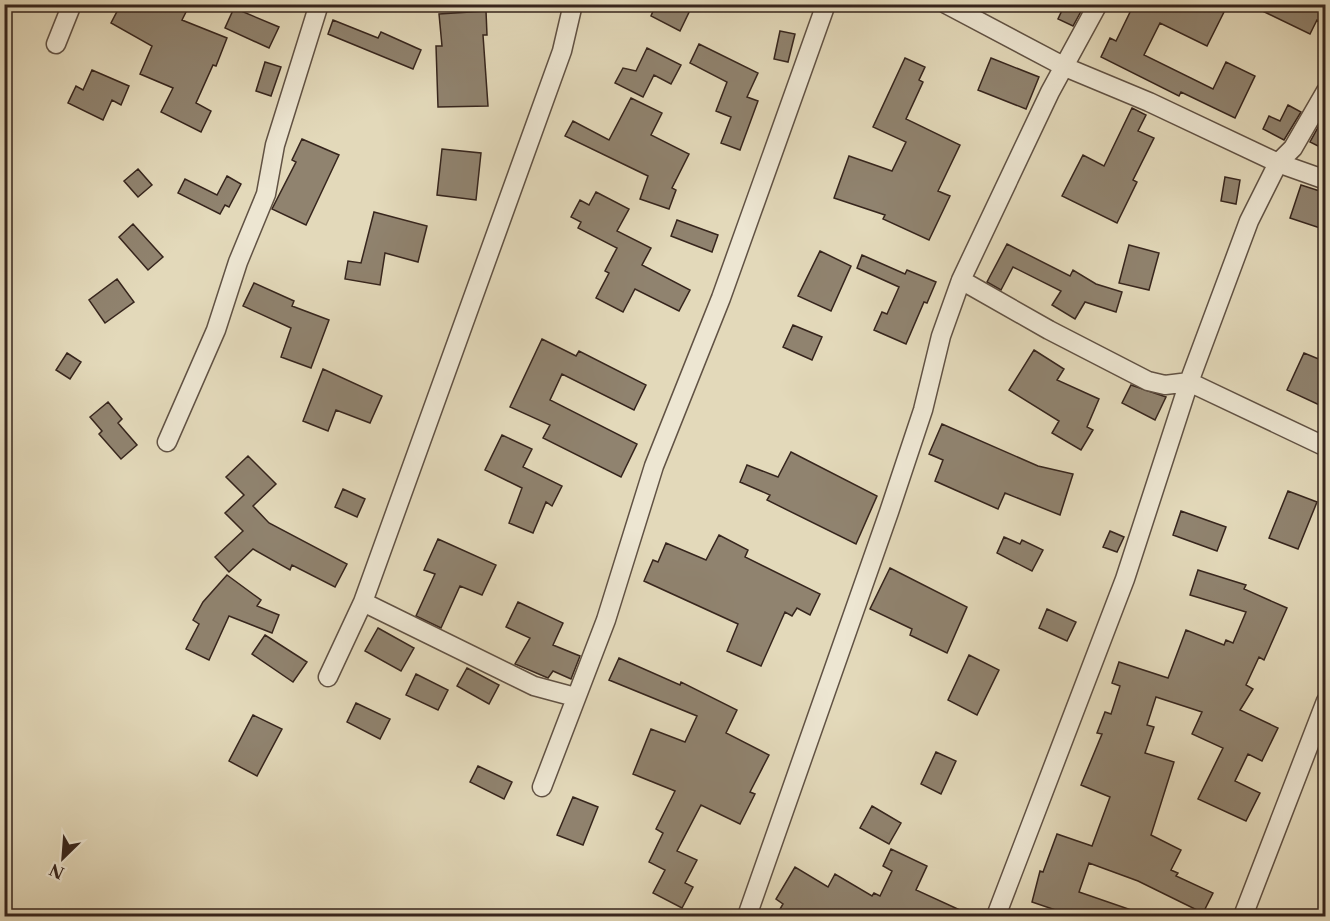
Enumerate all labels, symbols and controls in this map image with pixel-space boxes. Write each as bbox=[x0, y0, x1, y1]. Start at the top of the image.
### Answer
north arrow bbox=[33, 828, 93, 888]
text: N bbox=[46, 860, 67, 884]

